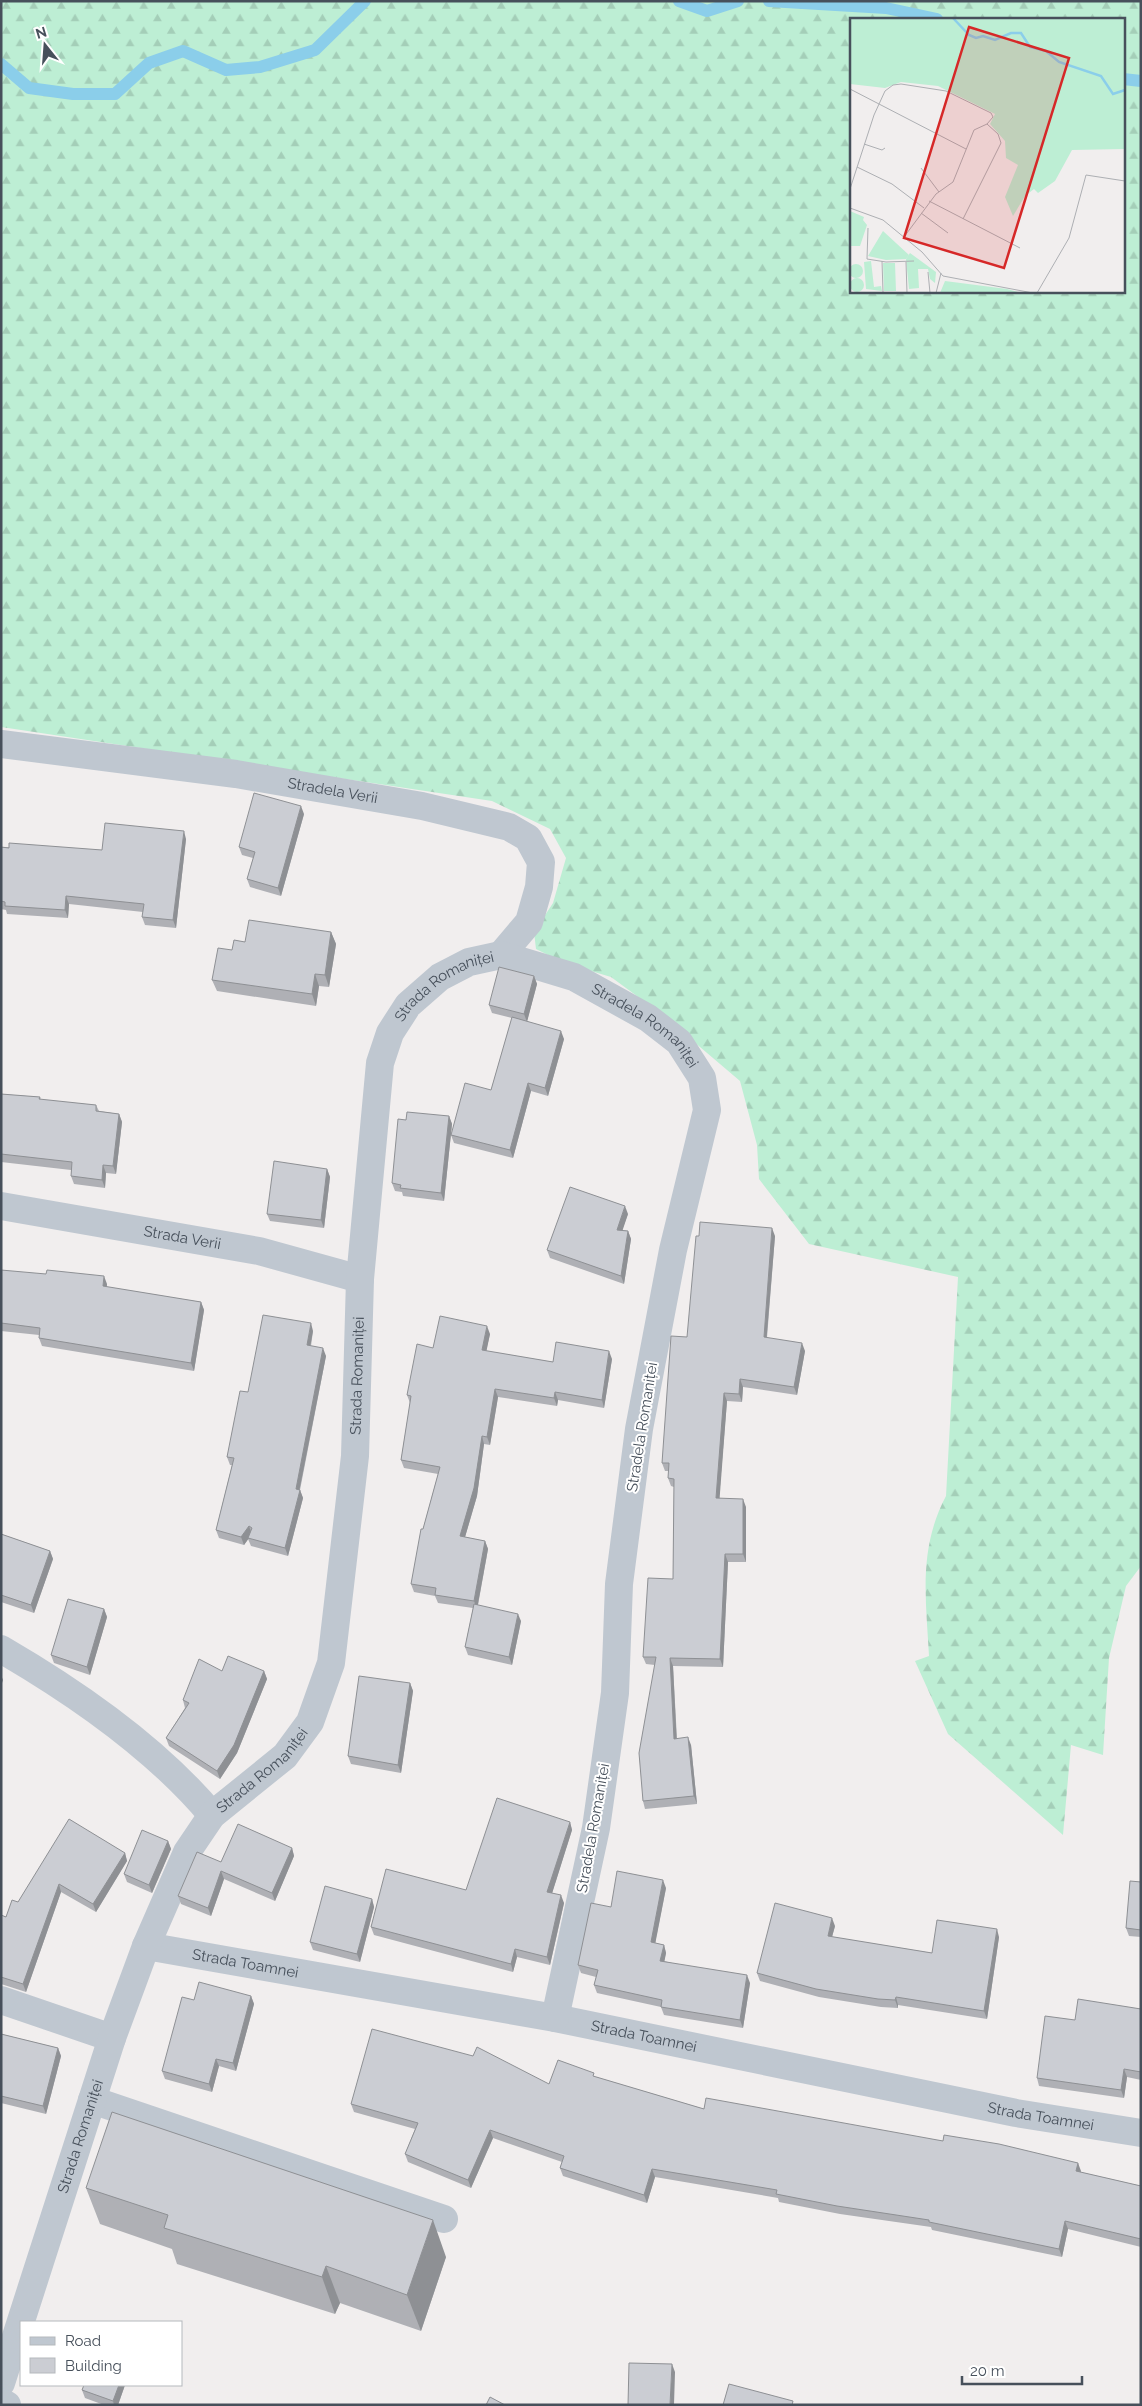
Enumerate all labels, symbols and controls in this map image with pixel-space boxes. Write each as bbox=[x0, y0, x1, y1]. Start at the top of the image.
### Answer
inset map bbox=[850, 18, 1124, 292]
north arrow bbox=[20, 20, 70, 70]
text: N bbox=[34, 23, 49, 42]
street label: Stradela Verii bbox=[286, 774, 379, 807]
street label: Strada Romaniței bbox=[391, 948, 496, 1025]
street label: Stradela Romaniței bbox=[588, 980, 702, 1071]
street label: Strada Verii bbox=[142, 1222, 222, 1253]
street label: Strada Romaniței bbox=[347, 1316, 368, 1435]
street label: Stradela Romaniței bbox=[623, 1361, 661, 1493]
street label: Strada Romaniței bbox=[213, 1724, 312, 1817]
street label: Stradela Romaniței bbox=[573, 1762, 613, 1894]
street label: Strada Toamnei bbox=[191, 1945, 300, 1982]
street label: Strada Toamnei bbox=[589, 2017, 698, 2056]
street label: Strada Romaniței bbox=[54, 2077, 107, 2196]
street label: Strada Toamnei bbox=[986, 2098, 1095, 2134]
legend bbox=[20, 2321, 182, 2386]
text: Road bbox=[65, 2332, 101, 2350]
scale bar bbox=[962, 2354, 1082, 2386]
text: Building bbox=[65, 2357, 122, 2375]
text: 20 m bbox=[970, 2362, 1005, 2380]

